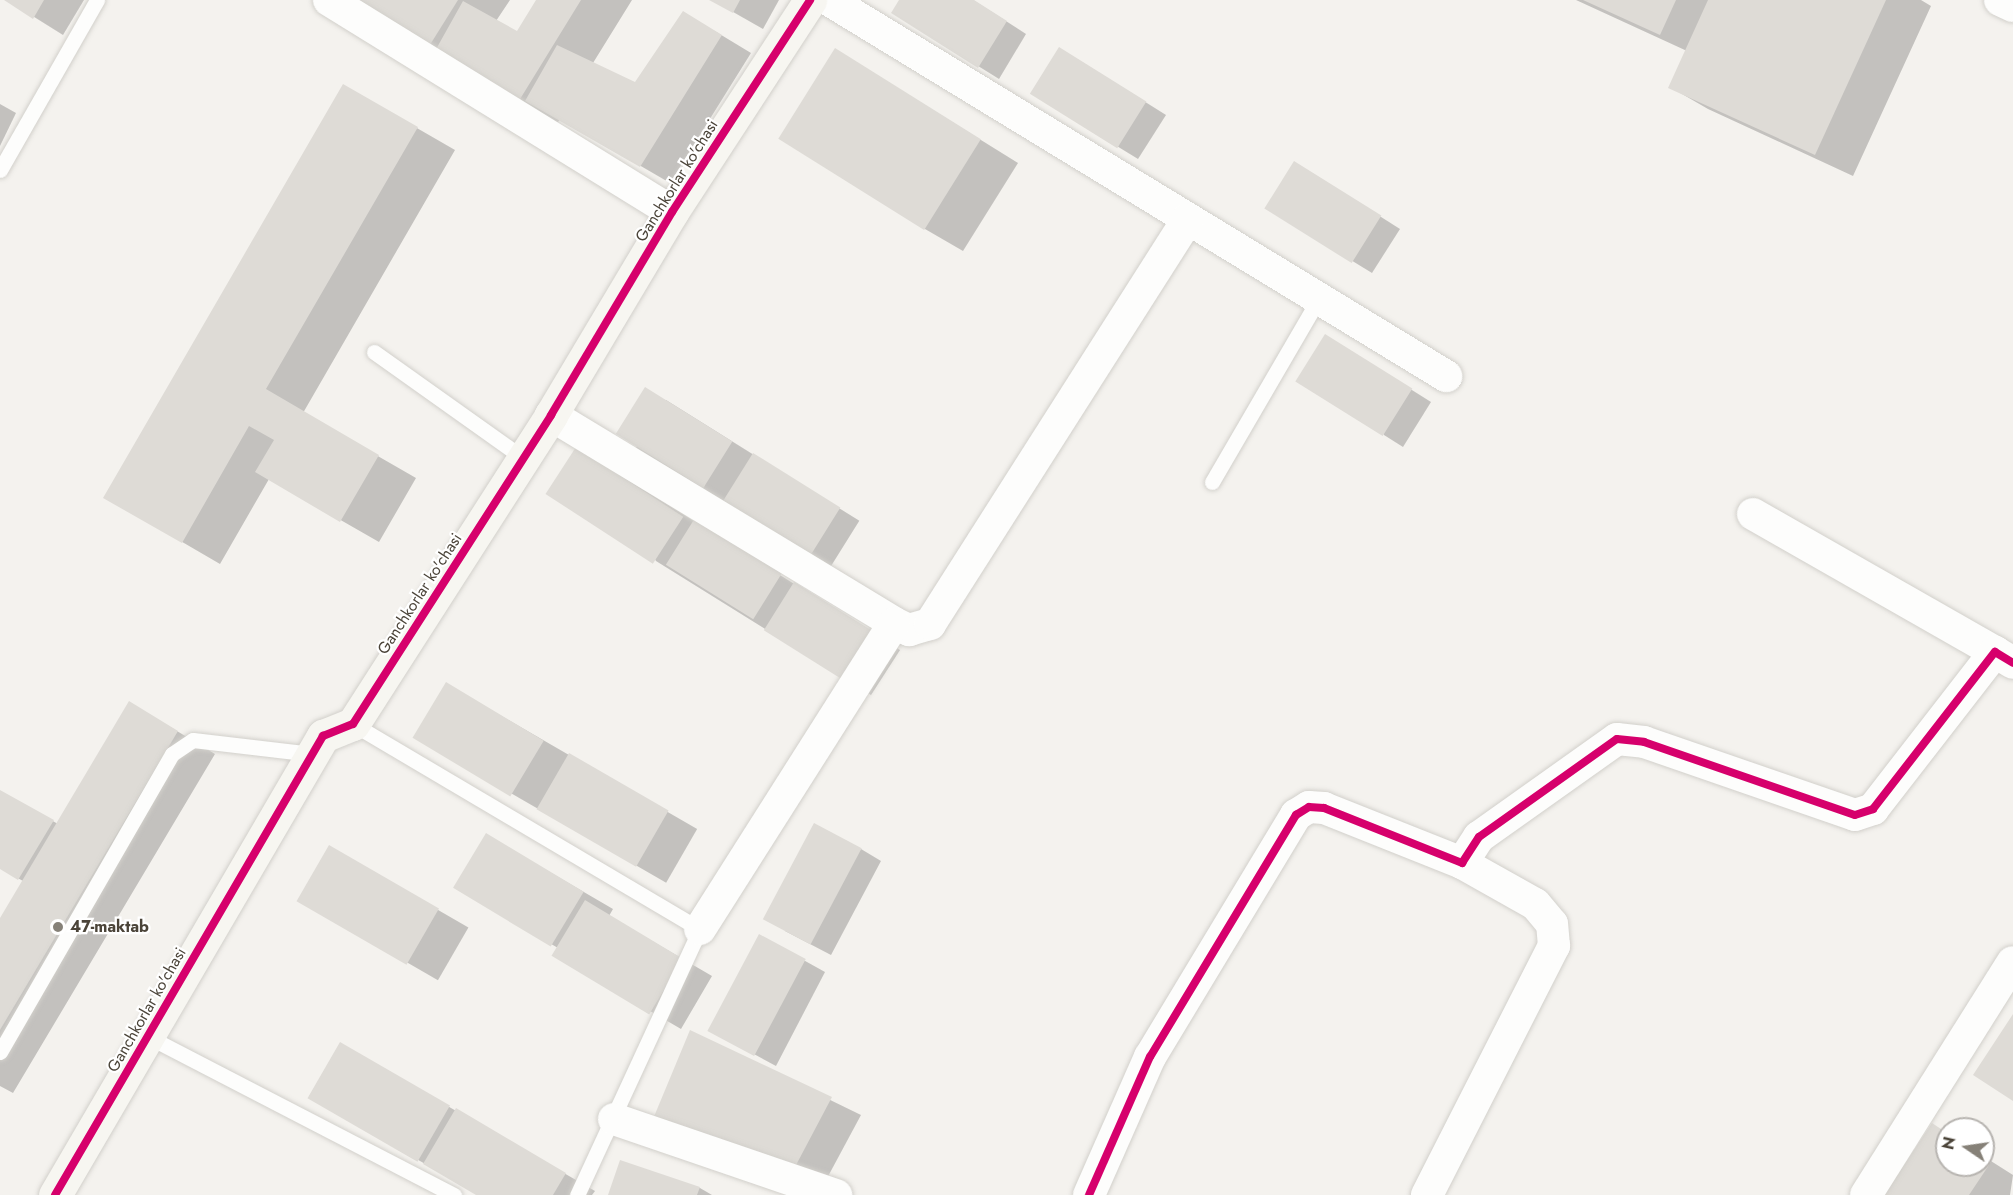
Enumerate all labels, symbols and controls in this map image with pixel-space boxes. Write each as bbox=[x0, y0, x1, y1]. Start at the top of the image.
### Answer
street label: Ganchkorlar ko'chasi bbox=[632, 116, 722, 246]
street label: Ganchkorlar ko'chasi bbox=[374, 530, 466, 658]
place label: 47-maktab bbox=[70, 917, 149, 937]
marker: 47-maktab bbox=[51, 920, 65, 934]
street label: Ganchkorlar ko'chasi bbox=[104, 944, 190, 1076]
north arrow bbox=[1935, 1117, 1995, 1177]
text: N bbox=[1936, 1135, 1962, 1152]

